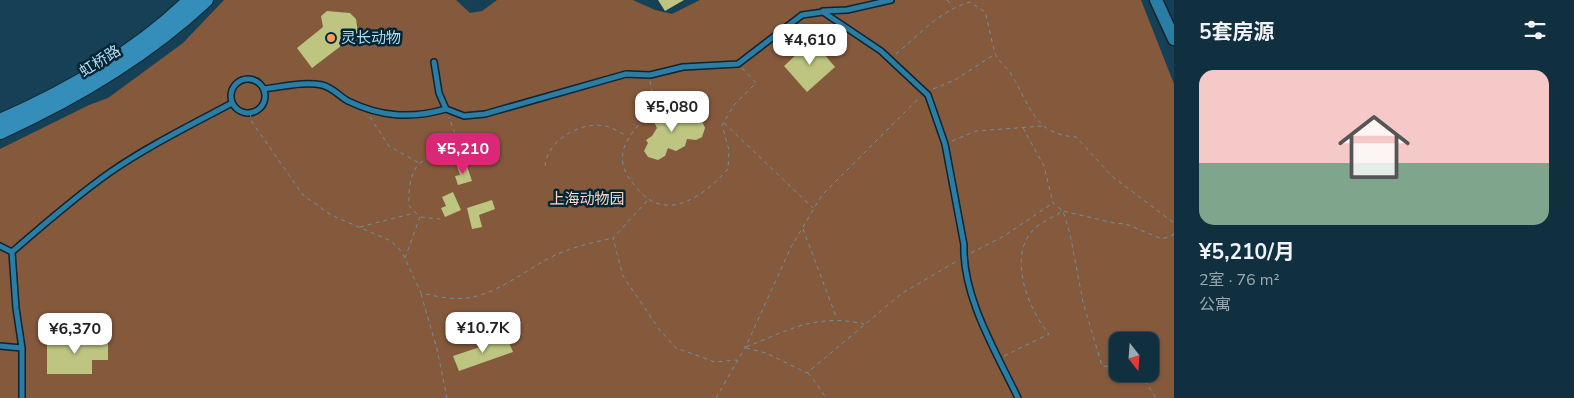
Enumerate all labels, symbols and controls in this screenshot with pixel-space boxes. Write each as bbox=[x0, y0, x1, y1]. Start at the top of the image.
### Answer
icon: filters bbox=[1521, 16, 1549, 44]
text: 5套房源 bbox=[1199, 18, 1275, 46]
pin: ¥4,610 bbox=[769, 23, 851, 66]
place label: 灵长动物 bbox=[341, 28, 401, 48]
text: ¥4,610 bbox=[784, 29, 836, 51]
marker: 灵长动物 bbox=[325, 32, 337, 44]
street label: 虹桥路 bbox=[76, 41, 124, 81]
pin: ¥5,080 bbox=[631, 90, 713, 133]
text: ¥5,080 bbox=[646, 96, 698, 118]
icon: home bbox=[1329, 102, 1419, 192]
pin: ¥5,210 bbox=[422, 132, 504, 175]
text: ¥5,210 bbox=[437, 138, 489, 160]
park label: 上海动物园 bbox=[549, 189, 625, 209]
text: ¥5,210/月 bbox=[1199, 238, 1295, 266]
text: 2室 · 76 m² bbox=[1199, 269, 1280, 291]
text: 公寓 bbox=[1199, 294, 1231, 316]
pin: ¥6,370 bbox=[34, 312, 116, 355]
pin: ¥10.7K bbox=[442, 312, 524, 354]
text: ¥10.7K bbox=[457, 317, 510, 339]
text: ¥6,370 bbox=[49, 318, 101, 340]
north arrow bbox=[1109, 332, 1159, 382]
map controls bbox=[1109, 332, 1159, 382]

